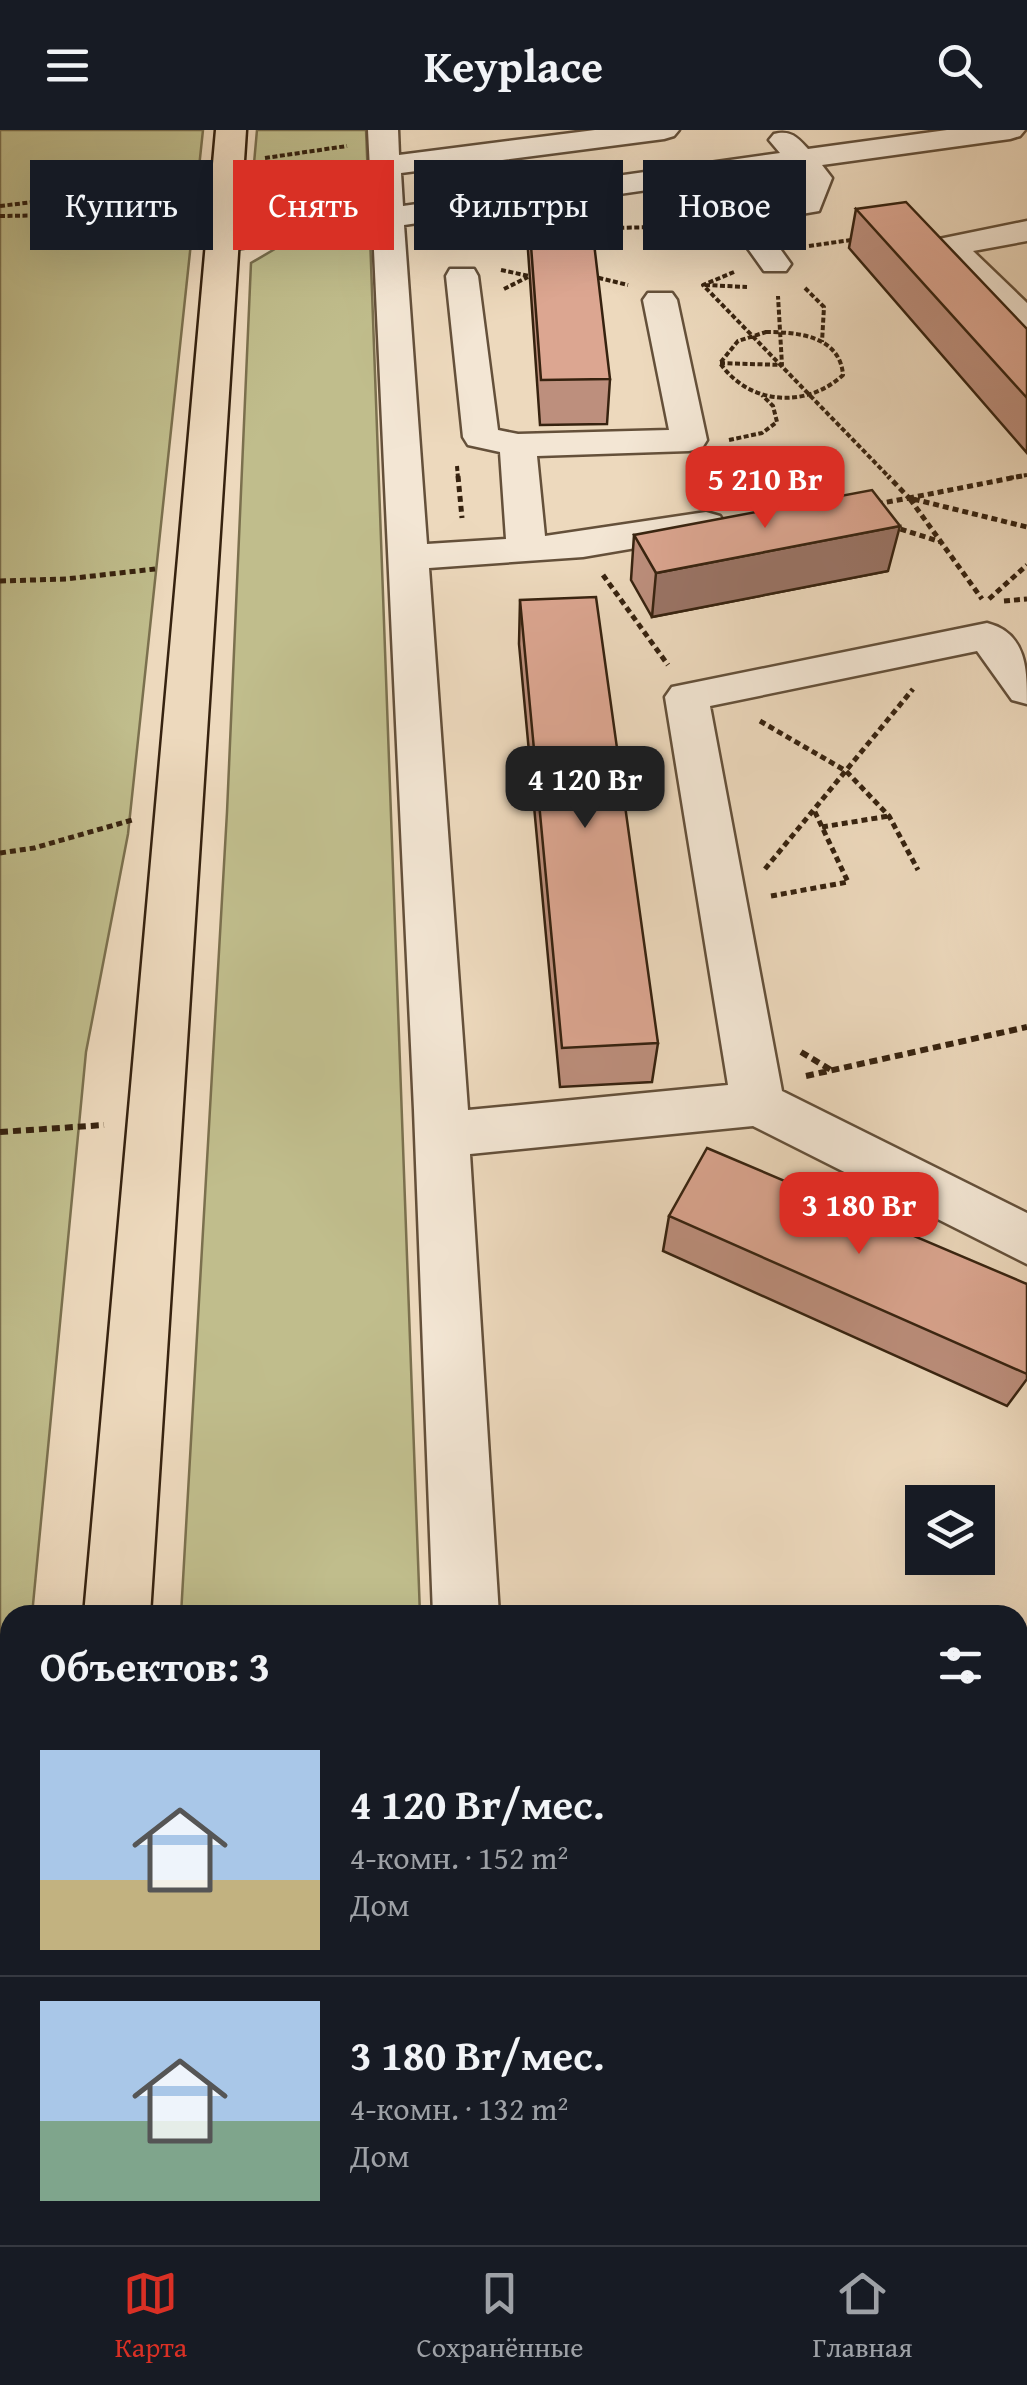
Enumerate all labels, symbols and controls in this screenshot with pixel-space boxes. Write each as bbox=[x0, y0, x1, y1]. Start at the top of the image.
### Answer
text: Keyplace bbox=[424, 33, 603, 98]
icon: menu bbox=[40, 38, 95, 93]
icon: search bbox=[932, 38, 987, 93]
chip: Купить bbox=[30, 160, 213, 250]
chip: Снять bbox=[233, 160, 394, 250]
chip: Фильтры bbox=[414, 160, 623, 250]
chip: Новое bbox=[643, 160, 806, 250]
pin: 5 210 Br bbox=[662, 446, 868, 531]
text: 5 210 Br bbox=[708, 455, 822, 502]
pin: 4 120 Br bbox=[482, 746, 688, 831]
text: 4 120 Br bbox=[528, 755, 642, 802]
pin: 3 180 Br bbox=[756, 1172, 962, 1257]
text: 3 180 Br bbox=[802, 1181, 916, 1228]
map controls bbox=[905, 1485, 995, 1575]
button: layers bbox=[905, 1485, 995, 1575]
text: Объектов: 3 bbox=[40, 1635, 270, 1696]
icon: filters bbox=[933, 1638, 988, 1693]
text: 4 120 Br/мес. bbox=[350, 1773, 604, 1834]
icon: home bbox=[120, 1790, 240, 1910]
text: 4-комн. · 152 m² bbox=[350, 1834, 568, 1881]
text: Дом bbox=[350, 1881, 410, 1928]
text: 3 180 Br/мес. bbox=[350, 2024, 604, 2085]
icon: home bbox=[120, 2041, 240, 2161]
text: 4-комн. · 132 m² bbox=[350, 2085, 568, 2132]
text: Дом bbox=[350, 2132, 410, 2179]
tab: Карта bbox=[115, 2266, 187, 2367]
tab: Сохранённые bbox=[416, 2266, 583, 2367]
tab: Главная bbox=[813, 2266, 912, 2367]

